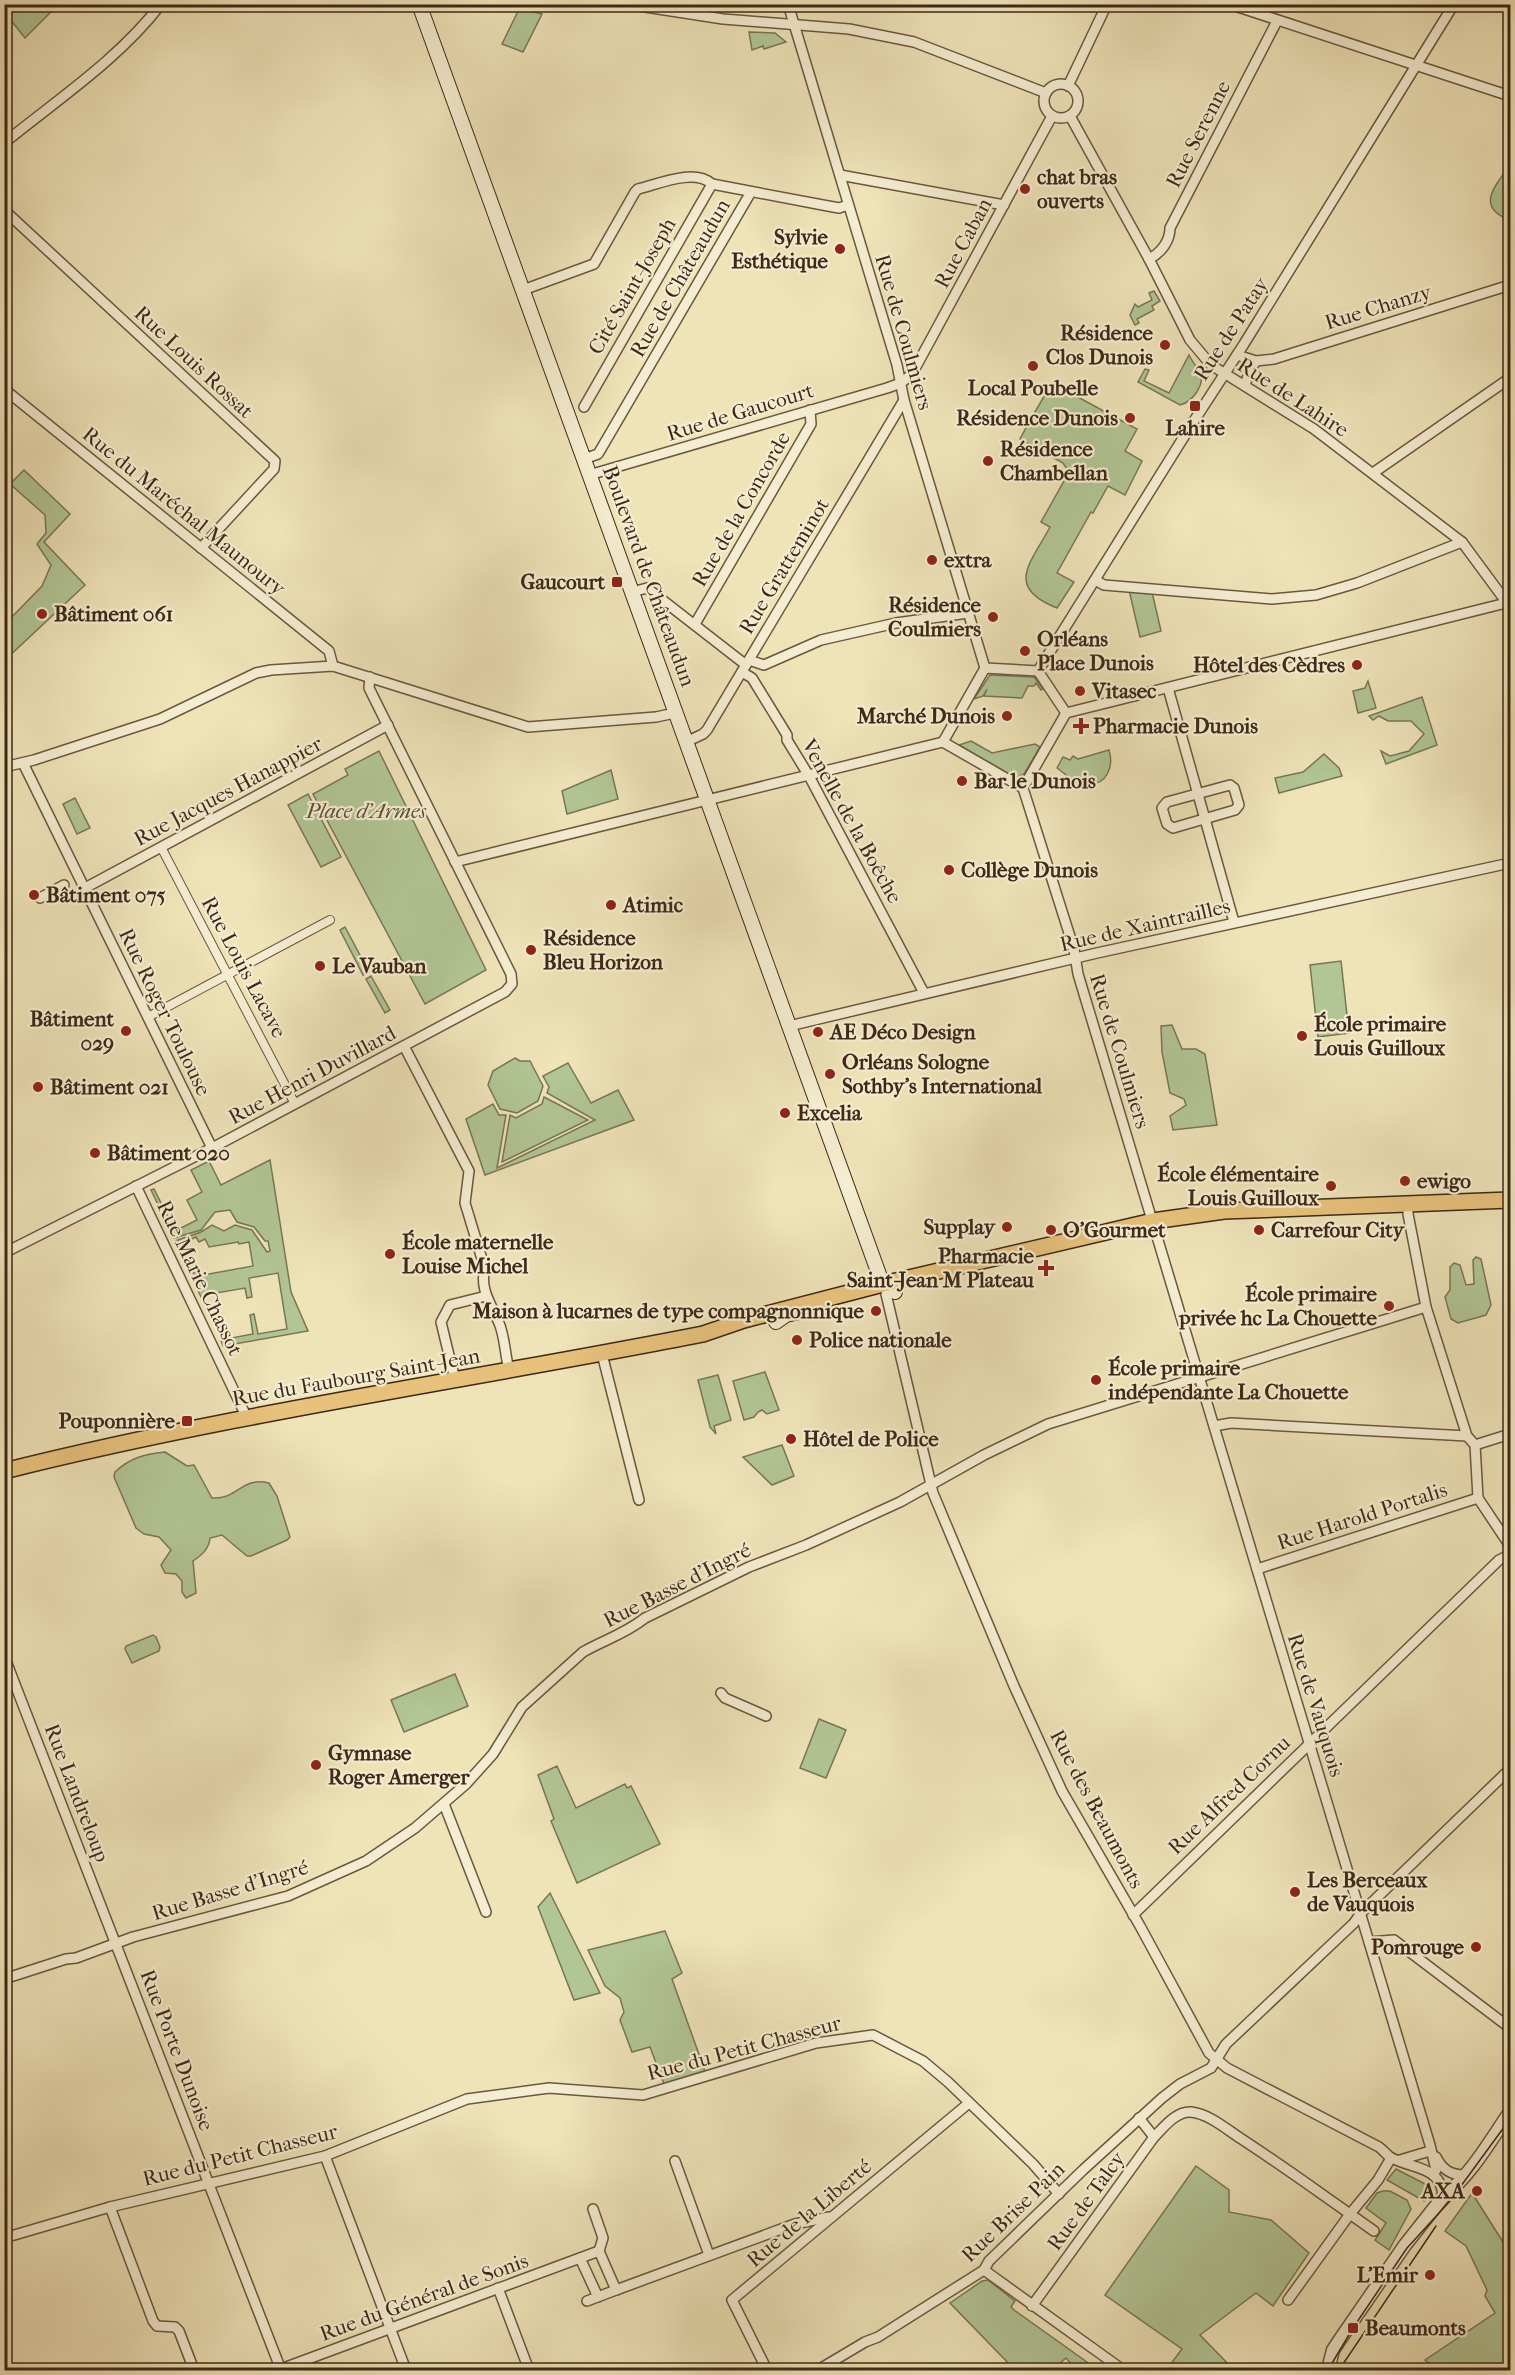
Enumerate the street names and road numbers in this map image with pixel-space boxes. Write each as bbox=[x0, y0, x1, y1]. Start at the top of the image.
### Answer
street label: Rue Serenne bbox=[1161, 77, 1235, 191]
street label: Rue Caban bbox=[929, 194, 997, 292]
street label: Rue de Châteaudun bbox=[625, 195, 735, 361]
street label: Cité Saint-Joseph bbox=[583, 213, 681, 358]
street label: Rue de Coulmiers bbox=[870, 251, 938, 413]
street label: Rue de Patay bbox=[1189, 272, 1274, 385]
street label: Rue Chanzy bbox=[1322, 279, 1435, 335]
street label: Rue Louis Rossat bbox=[130, 301, 259, 423]
street label: Rue de Lahire bbox=[1233, 352, 1353, 442]
street label: Rue de Gaucourt bbox=[664, 378, 817, 446]
street label: Rue du Maréchal Maunoury bbox=[78, 422, 291, 601]
street label: Rue de la Concorde bbox=[687, 427, 795, 591]
street label: Boulevard de Châteaudun bbox=[598, 462, 700, 690]
street label: Rue Gratteminot bbox=[734, 493, 834, 638]
street label: Rue Jacques Hanappier bbox=[130, 731, 326, 851]
street label: Venelle de la Boêche bbox=[796, 734, 907, 907]
street label: Rue Louis Lacave bbox=[197, 892, 291, 1042]
street label: Rue de Xaintrailles bbox=[1057, 894, 1233, 956]
street label: Rue Roger Toulouse bbox=[114, 925, 216, 1099]
street label: Rue de Coulmiers bbox=[1085, 971, 1155, 1132]
street label: Rue Henri Duvillard bbox=[224, 1020, 400, 1129]
street label: Rue Marie Chassot bbox=[152, 1197, 248, 1360]
street label: Rue du Faubourg Saint-Jean bbox=[230, 1343, 482, 1411]
street label: Rue Harold Portalis bbox=[1274, 1477, 1450, 1555]
street label: Rue Basse d'Ingré bbox=[599, 1537, 755, 1633]
street label: Rue de Vauquois bbox=[1283, 1630, 1349, 1780]
street label: Rue Landreloup bbox=[40, 1721, 114, 1865]
street label: Rue des Beaumonts bbox=[1045, 1725, 1149, 1893]
street label: Rue Alfred Cornu bbox=[1163, 1731, 1295, 1859]
street label: Rue Basse d'Ingré bbox=[149, 1855, 311, 1925]
street label: Rue Porte Dunoise bbox=[135, 1966, 219, 2134]
street label: Rue du Petit Chasseur bbox=[644, 2011, 844, 2085]
street label: Rue du Petit Chasseur bbox=[140, 2119, 340, 2191]
street label: Rue de Talcy bbox=[1042, 2146, 1130, 2255]
street label: Rue de la Liberté bbox=[742, 2154, 876, 2272]
street label: Rue Brise Pain bbox=[957, 2157, 1069, 2267]
street label: Rue du Général de Sonis bbox=[317, 2248, 532, 2346]

